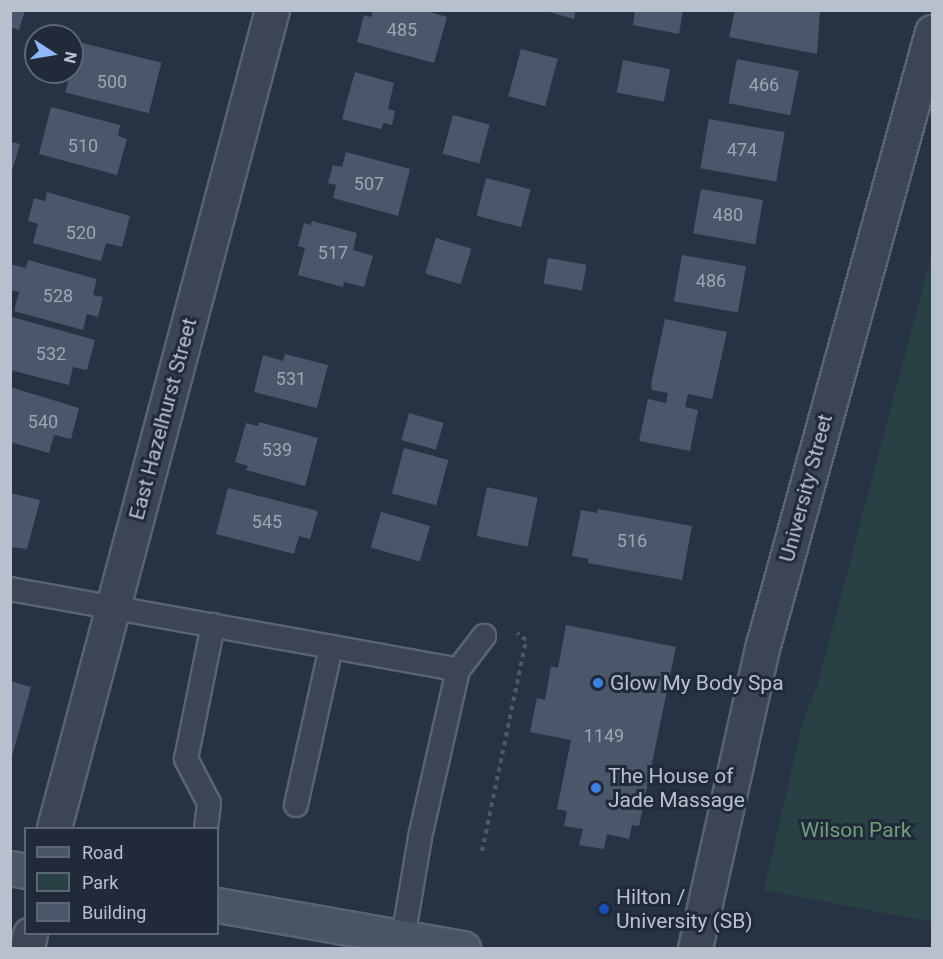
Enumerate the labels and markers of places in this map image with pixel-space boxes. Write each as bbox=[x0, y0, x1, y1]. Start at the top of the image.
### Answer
place label: Glow My Body Spa bbox=[610, 670, 784, 696]
marker: Glow My Body Spa bbox=[591, 676, 605, 690]
place label: The House of Jade Massage bbox=[608, 763, 745, 813]
marker: The House of Jade Massage bbox=[589, 781, 603, 795]
place label: Hilton / University (SB) bbox=[616, 884, 753, 934]
marker: Hilton / University (SB) bbox=[597, 902, 611, 916]

